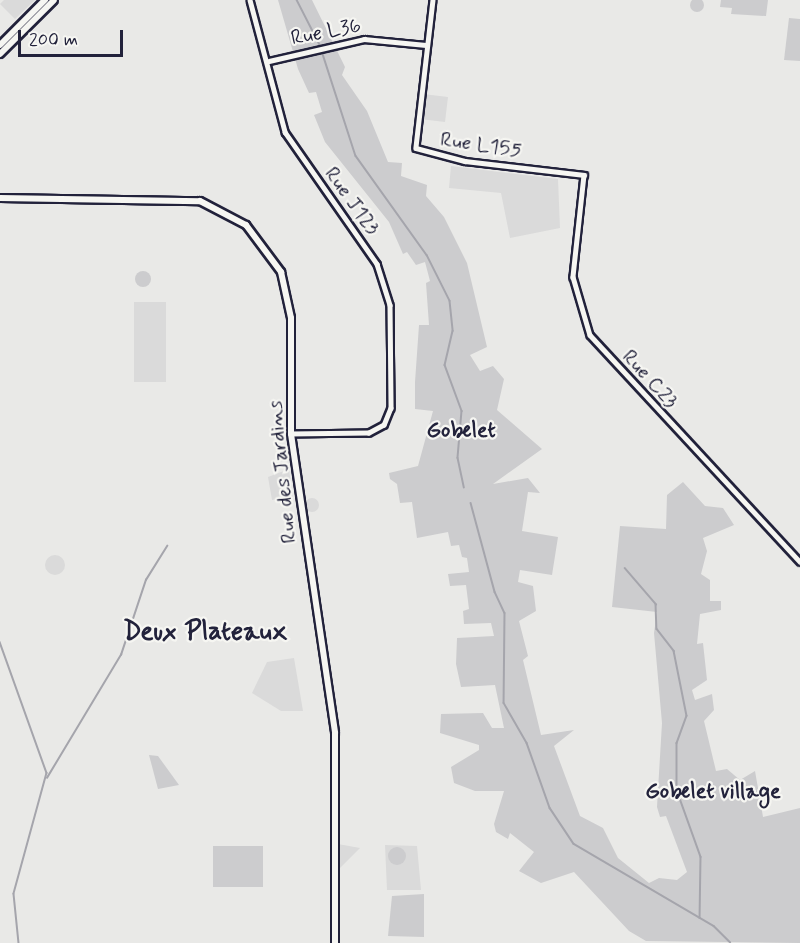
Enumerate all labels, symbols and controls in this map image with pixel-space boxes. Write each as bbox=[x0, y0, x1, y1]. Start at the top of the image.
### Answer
street label: Rue L36 bbox=[289, 13, 363, 51]
scale bar bbox=[21, 18, 126, 56]
text: 200 m bbox=[29, 28, 78, 52]
street label: Rue L155 bbox=[439, 127, 523, 163]
street label: Rue J123 bbox=[319, 162, 385, 240]
street label: Rue C23 bbox=[617, 344, 683, 414]
street label: Rue des Jardins bbox=[262, 402, 302, 542]
district label: Gobelet bbox=[426, 419, 496, 445]
district label: Deux Plateaux bbox=[122, 616, 288, 648]
district label: Gobelet village bbox=[648, 780, 778, 806]

